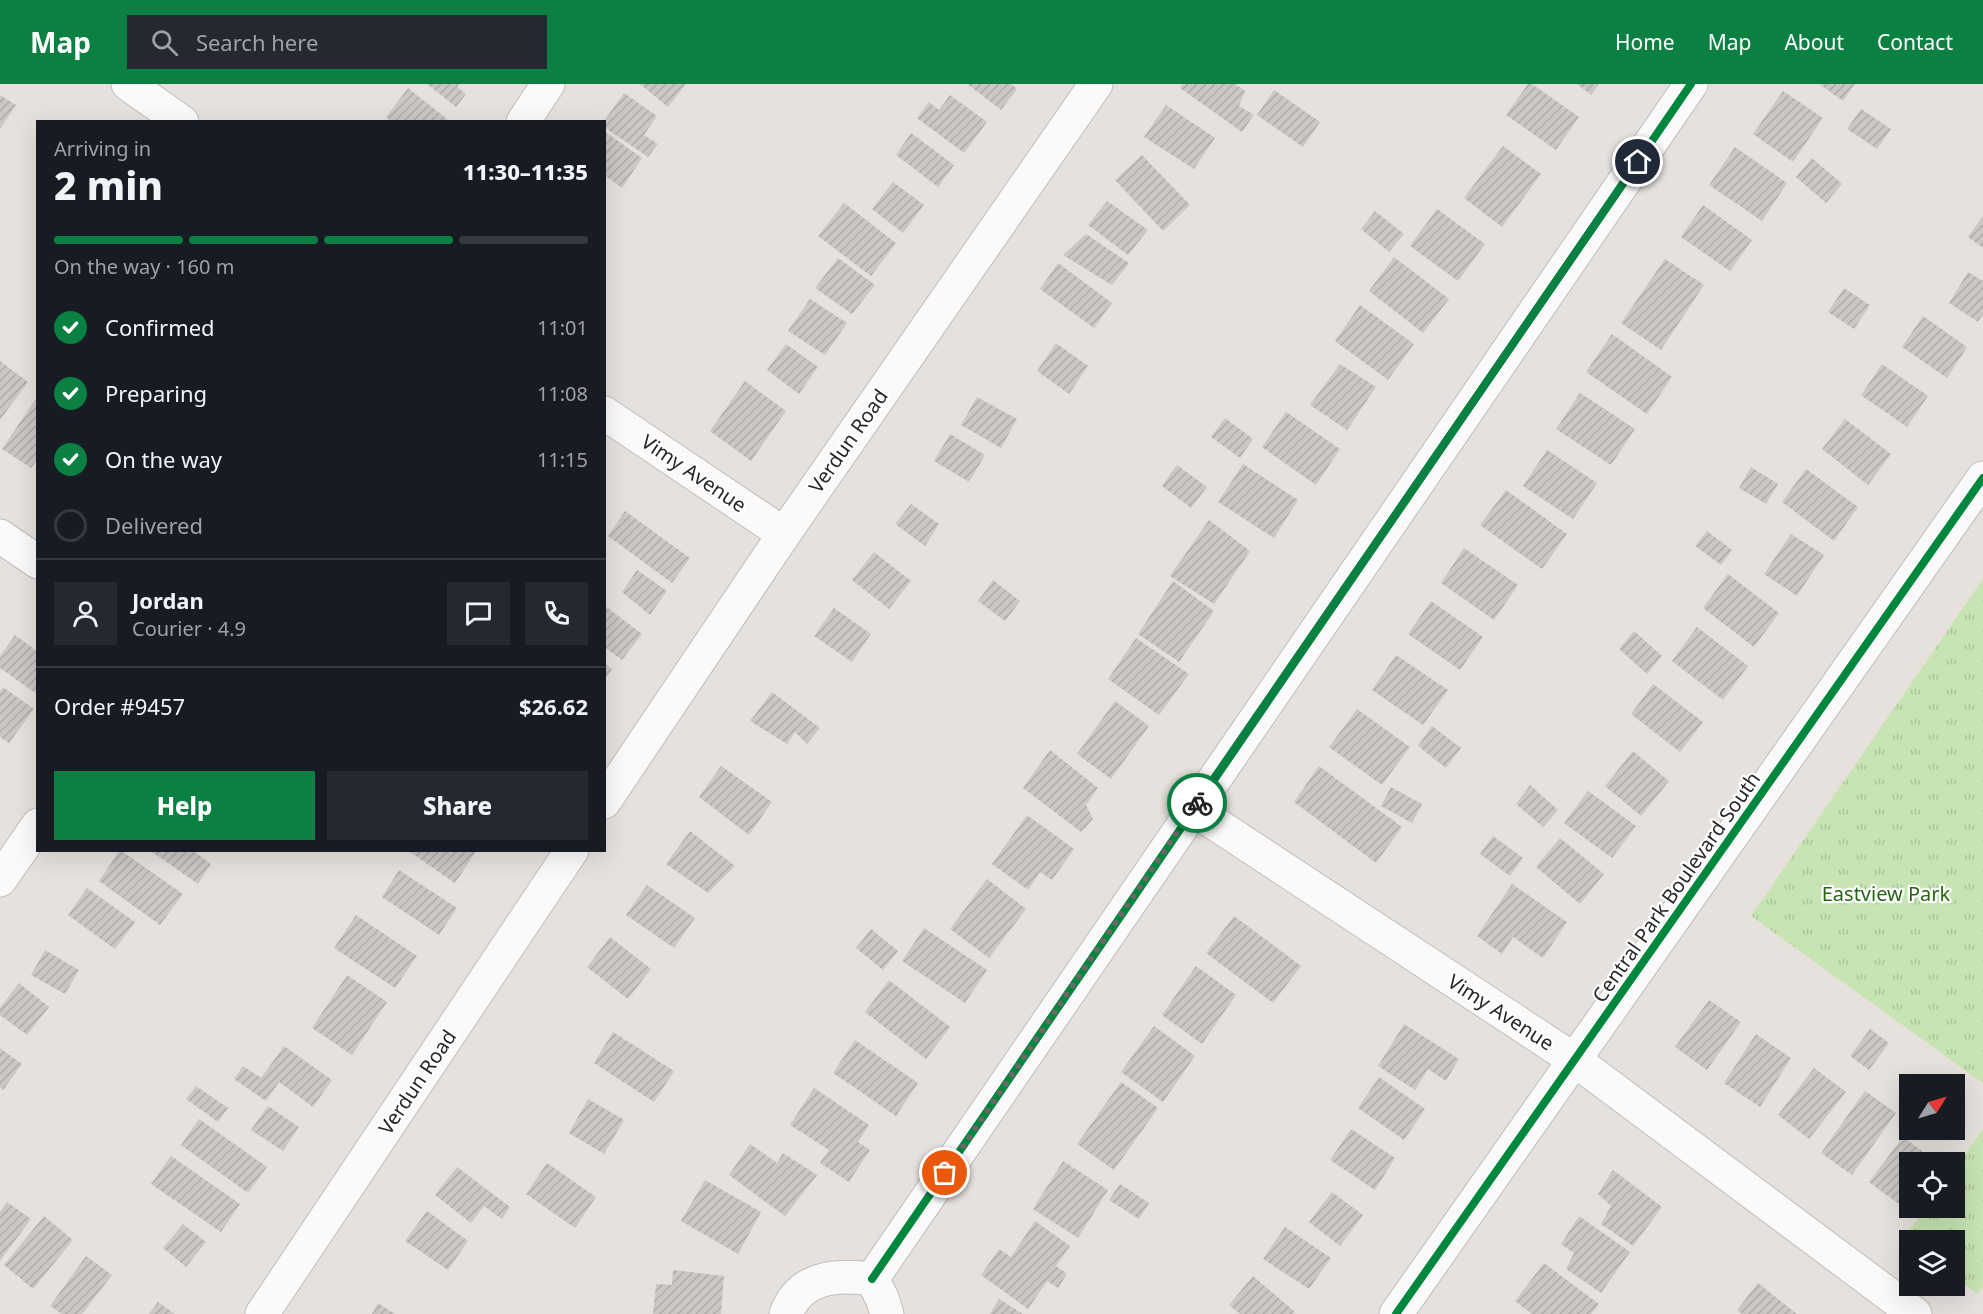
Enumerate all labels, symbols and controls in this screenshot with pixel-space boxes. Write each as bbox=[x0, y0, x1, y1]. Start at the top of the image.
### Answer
search box bbox=[127, 15, 547, 69]
text: Map bbox=[30, 23, 91, 61]
icon: search bbox=[148, 26, 181, 59]
text: Search here bbox=[196, 27, 318, 57]
text: Home bbox=[1615, 28, 1675, 56]
text: Map bbox=[1708, 28, 1751, 56]
text: About bbox=[1784, 28, 1844, 56]
text: Contact bbox=[1877, 28, 1953, 56]
text: Arriving in bbox=[54, 135, 151, 162]
pin bbox=[1612, 136, 1663, 187]
icon: home bbox=[1621, 145, 1654, 178]
text: 11:30–11:35 bbox=[463, 156, 588, 186]
text: 2 min bbox=[54, 158, 163, 211]
text: On the way · 160 m bbox=[54, 253, 234, 280]
icon: check bbox=[54, 311, 87, 344]
text: Confirmed bbox=[105, 312, 215, 342]
text: 11:01 bbox=[537, 314, 588, 341]
icon: check bbox=[54, 377, 87, 410]
text: Preparing bbox=[105, 378, 207, 408]
text: 11:08 bbox=[537, 380, 588, 407]
street label: Verdun Road bbox=[802, 384, 894, 498]
street label: Vimy Avenue bbox=[636, 428, 752, 518]
icon: check bbox=[54, 443, 87, 476]
text: On the way bbox=[105, 444, 222, 474]
text: 11:15 bbox=[537, 446, 588, 473]
text: Delivered bbox=[105, 510, 203, 540]
button: person bbox=[54, 582, 117, 645]
button: chat bbox=[447, 582, 510, 645]
button: phone bbox=[525, 582, 588, 645]
text: Jordan bbox=[132, 585, 204, 615]
text: Courier · 4.9 bbox=[132, 615, 246, 642]
text: Order #9457 bbox=[54, 691, 185, 721]
text: $26.62 bbox=[519, 691, 588, 721]
street label: Central Park Boulevard South bbox=[1586, 766, 1766, 1008]
button: Help bbox=[54, 771, 315, 840]
button: Share bbox=[327, 771, 588, 840]
courier bbox=[1167, 773, 1227, 833]
icon: bike bbox=[1181, 787, 1214, 820]
park label: Eastview Park bbox=[1822, 880, 1951, 907]
street label: Vimy Avenue bbox=[1443, 968, 1559, 1056]
street label: Verdun Road bbox=[372, 1024, 462, 1140]
north arrow bbox=[1899, 1074, 1965, 1140]
map controls bbox=[1899, 1074, 1965, 1296]
pin bbox=[919, 1147, 970, 1198]
button: locate bbox=[1899, 1152, 1965, 1218]
icon: bag bbox=[928, 1156, 961, 1189]
button: layers bbox=[1899, 1230, 1965, 1296]

